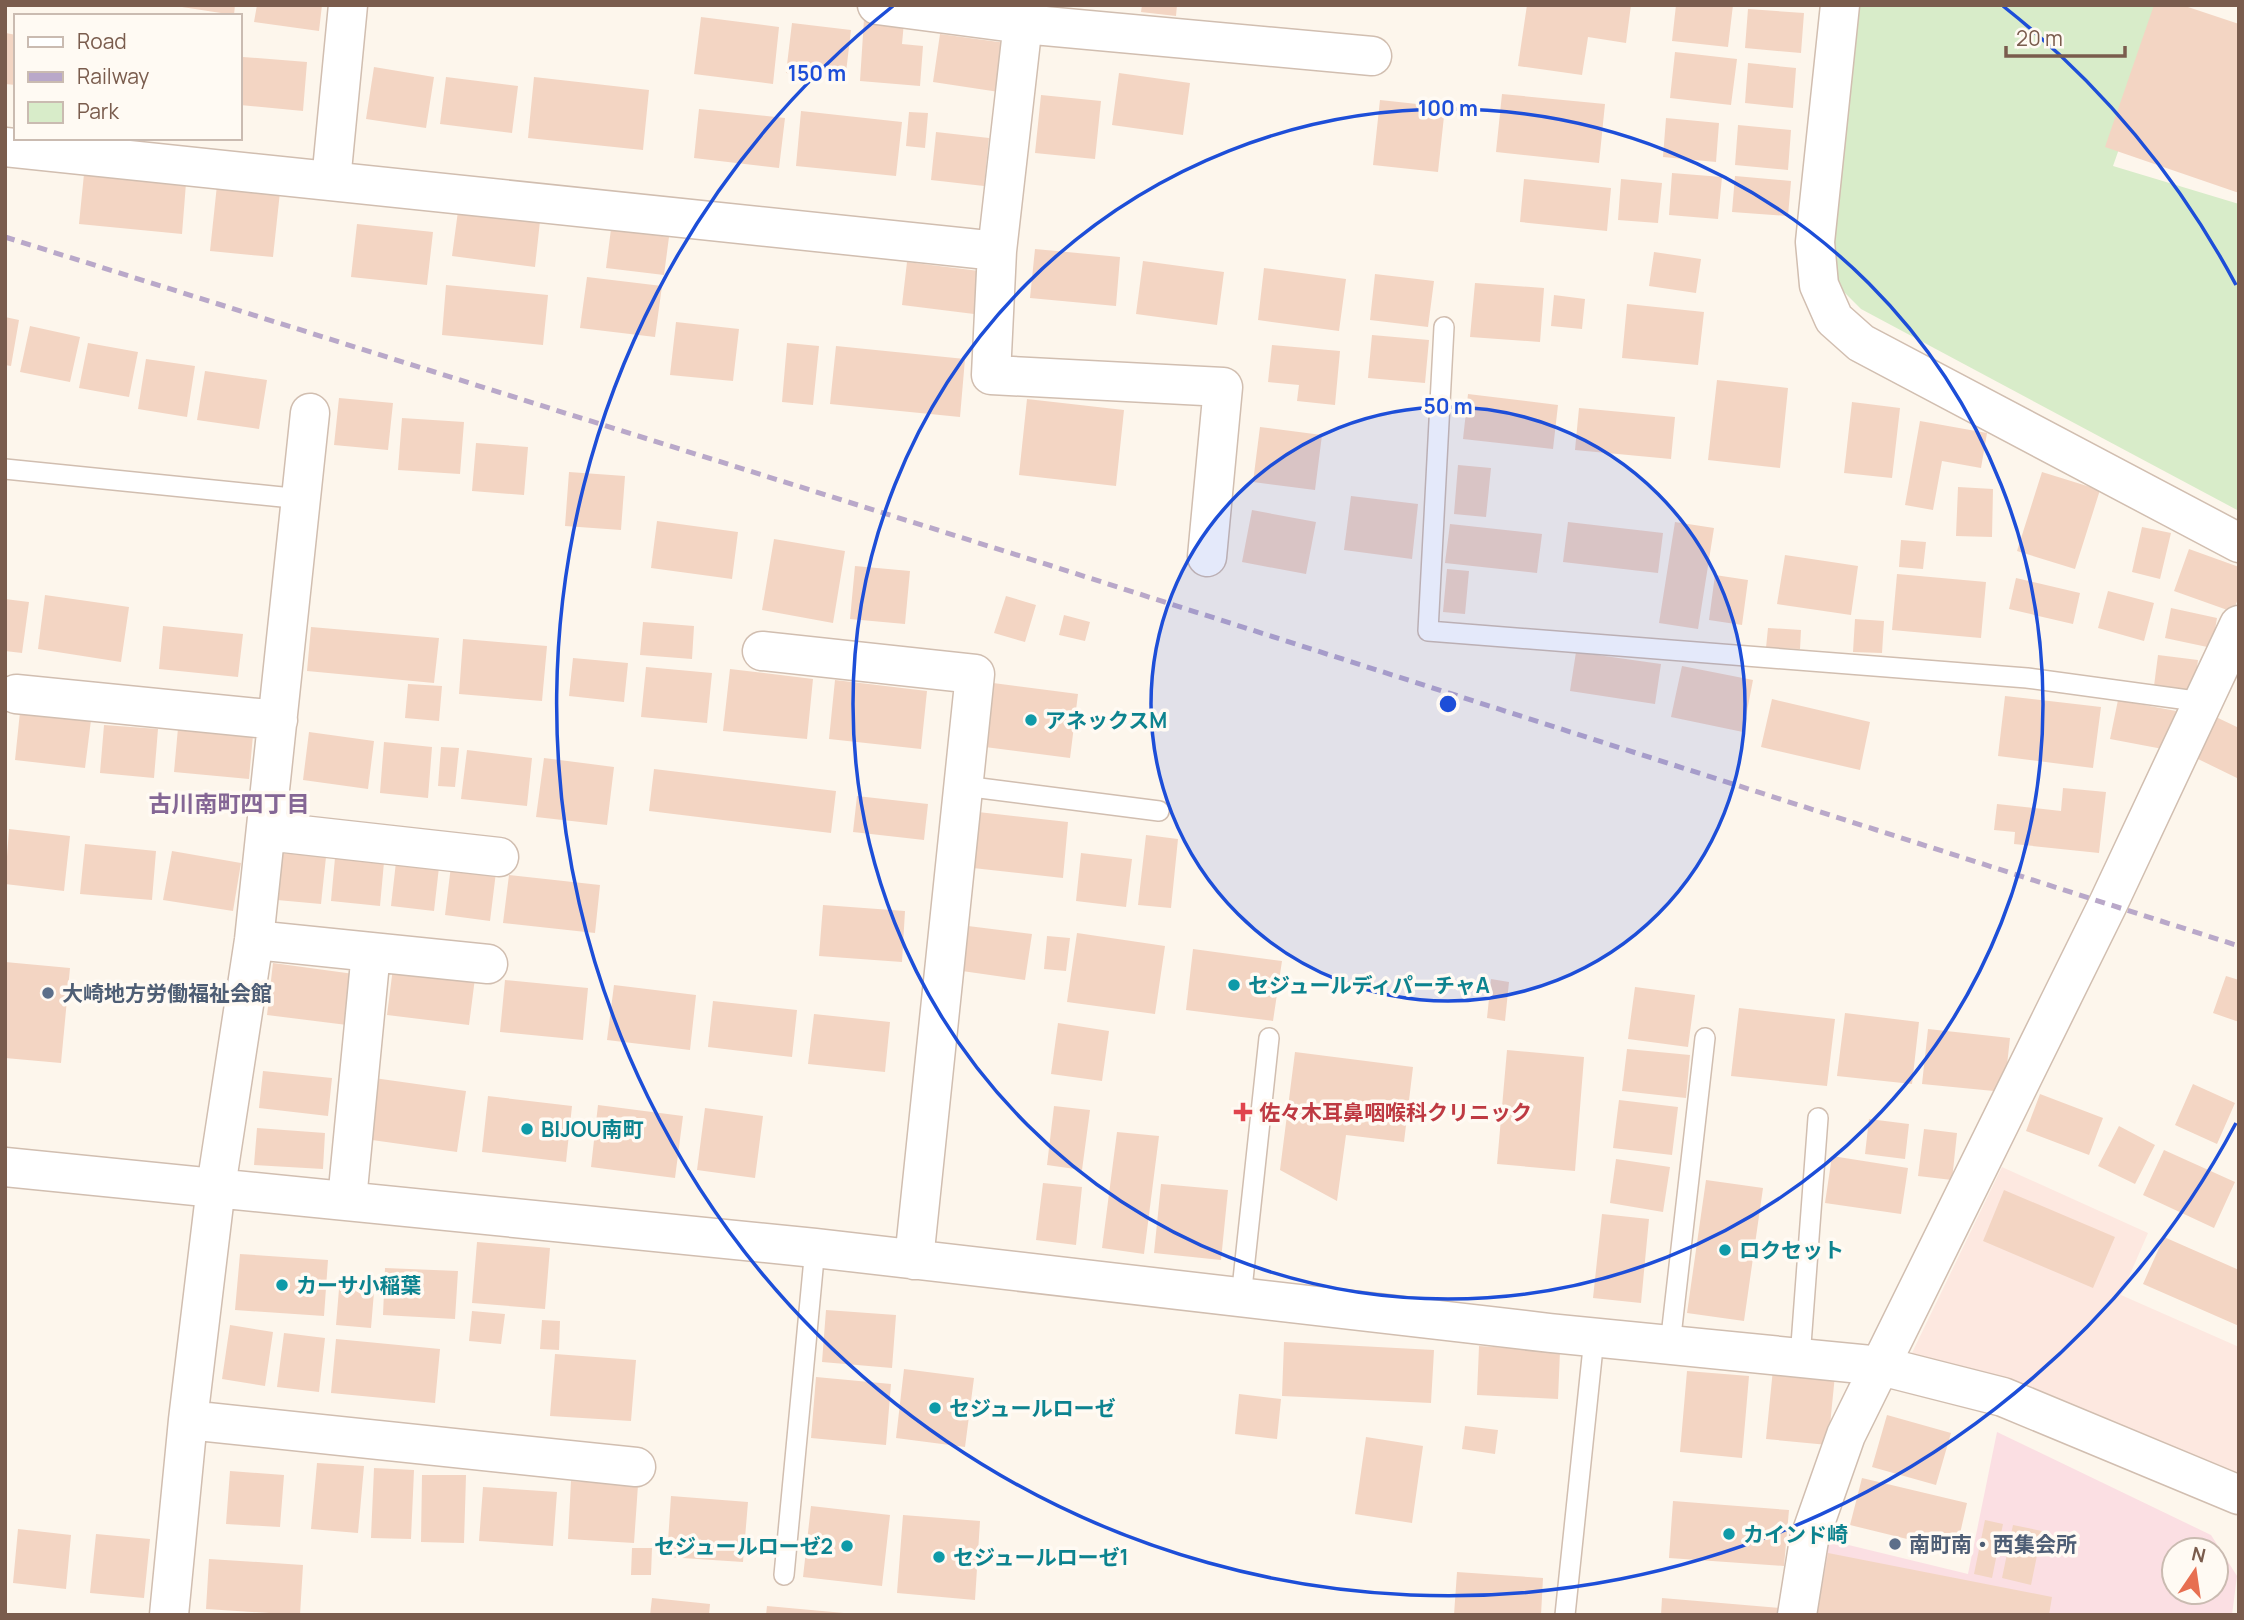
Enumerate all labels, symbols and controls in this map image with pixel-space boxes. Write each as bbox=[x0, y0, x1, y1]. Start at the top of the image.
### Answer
legend bbox=[14, 14, 242, 140]
scale bar bbox=[2006, 14, 2125, 58]
text: 20 m bbox=[2016, 24, 2063, 52]
text: Road bbox=[77, 27, 127, 55]
text: 150 m bbox=[788, 59, 846, 87]
text: Railway bbox=[77, 62, 149, 90]
text: 100 m bbox=[1418, 94, 1478, 122]
text: Park bbox=[77, 97, 119, 125]
text: 50 m bbox=[1423, 392, 1473, 420]
centre of rings bbox=[1436, 692, 1460, 716]
place label: アネックスM bbox=[1045, 706, 1167, 734]
marker: アネックスM bbox=[1023, 712, 1039, 728]
district label: 古川南町四丁目 bbox=[149, 787, 310, 819]
place label: セジュールディパーチャA bbox=[1248, 971, 1490, 999]
marker: セジュールディパーチャA bbox=[1226, 977, 1242, 993]
place label: 大崎地方労働福祉会館 bbox=[62, 979, 272, 1007]
marker: 大崎地方労働福祉会館 bbox=[40, 985, 56, 1001]
place label: 佐々木耳鼻咽喉科クリニック bbox=[1259, 1098, 1532, 1126]
marker: 佐々木耳鼻咽喉科クリニック bbox=[1233, 1102, 1253, 1122]
place label: BIJOU南町 bbox=[541, 1115, 644, 1143]
marker: BIJOU南町 bbox=[519, 1121, 535, 1137]
place label: ロクセット bbox=[1739, 1236, 1844, 1264]
marker: ロクセット bbox=[1717, 1242, 1733, 1258]
place label: カーサ小稲葉 bbox=[296, 1271, 422, 1299]
marker: カーサ小稲葉 bbox=[274, 1277, 290, 1293]
place label: セジュールローゼ bbox=[949, 1394, 1116, 1422]
marker: セジュールローゼ bbox=[927, 1400, 943, 1416]
place label: カインド崎 bbox=[1743, 1520, 1848, 1548]
marker: カインド崎 bbox=[1721, 1526, 1737, 1542]
place label: 南町南・西集会所 bbox=[1909, 1530, 2077, 1558]
place label: セジュールローゼ2 bbox=[654, 1532, 833, 1560]
marker: 南町南・西集会所 bbox=[1887, 1536, 1903, 1552]
north arrow bbox=[2160, 1536, 2230, 1606]
marker: セジュールローゼ2 bbox=[839, 1538, 855, 1554]
text: N bbox=[2189, 1540, 2208, 1569]
place label: セジュールローゼ1 bbox=[953, 1543, 1129, 1571]
marker: セジュールローゼ1 bbox=[931, 1549, 947, 1565]

